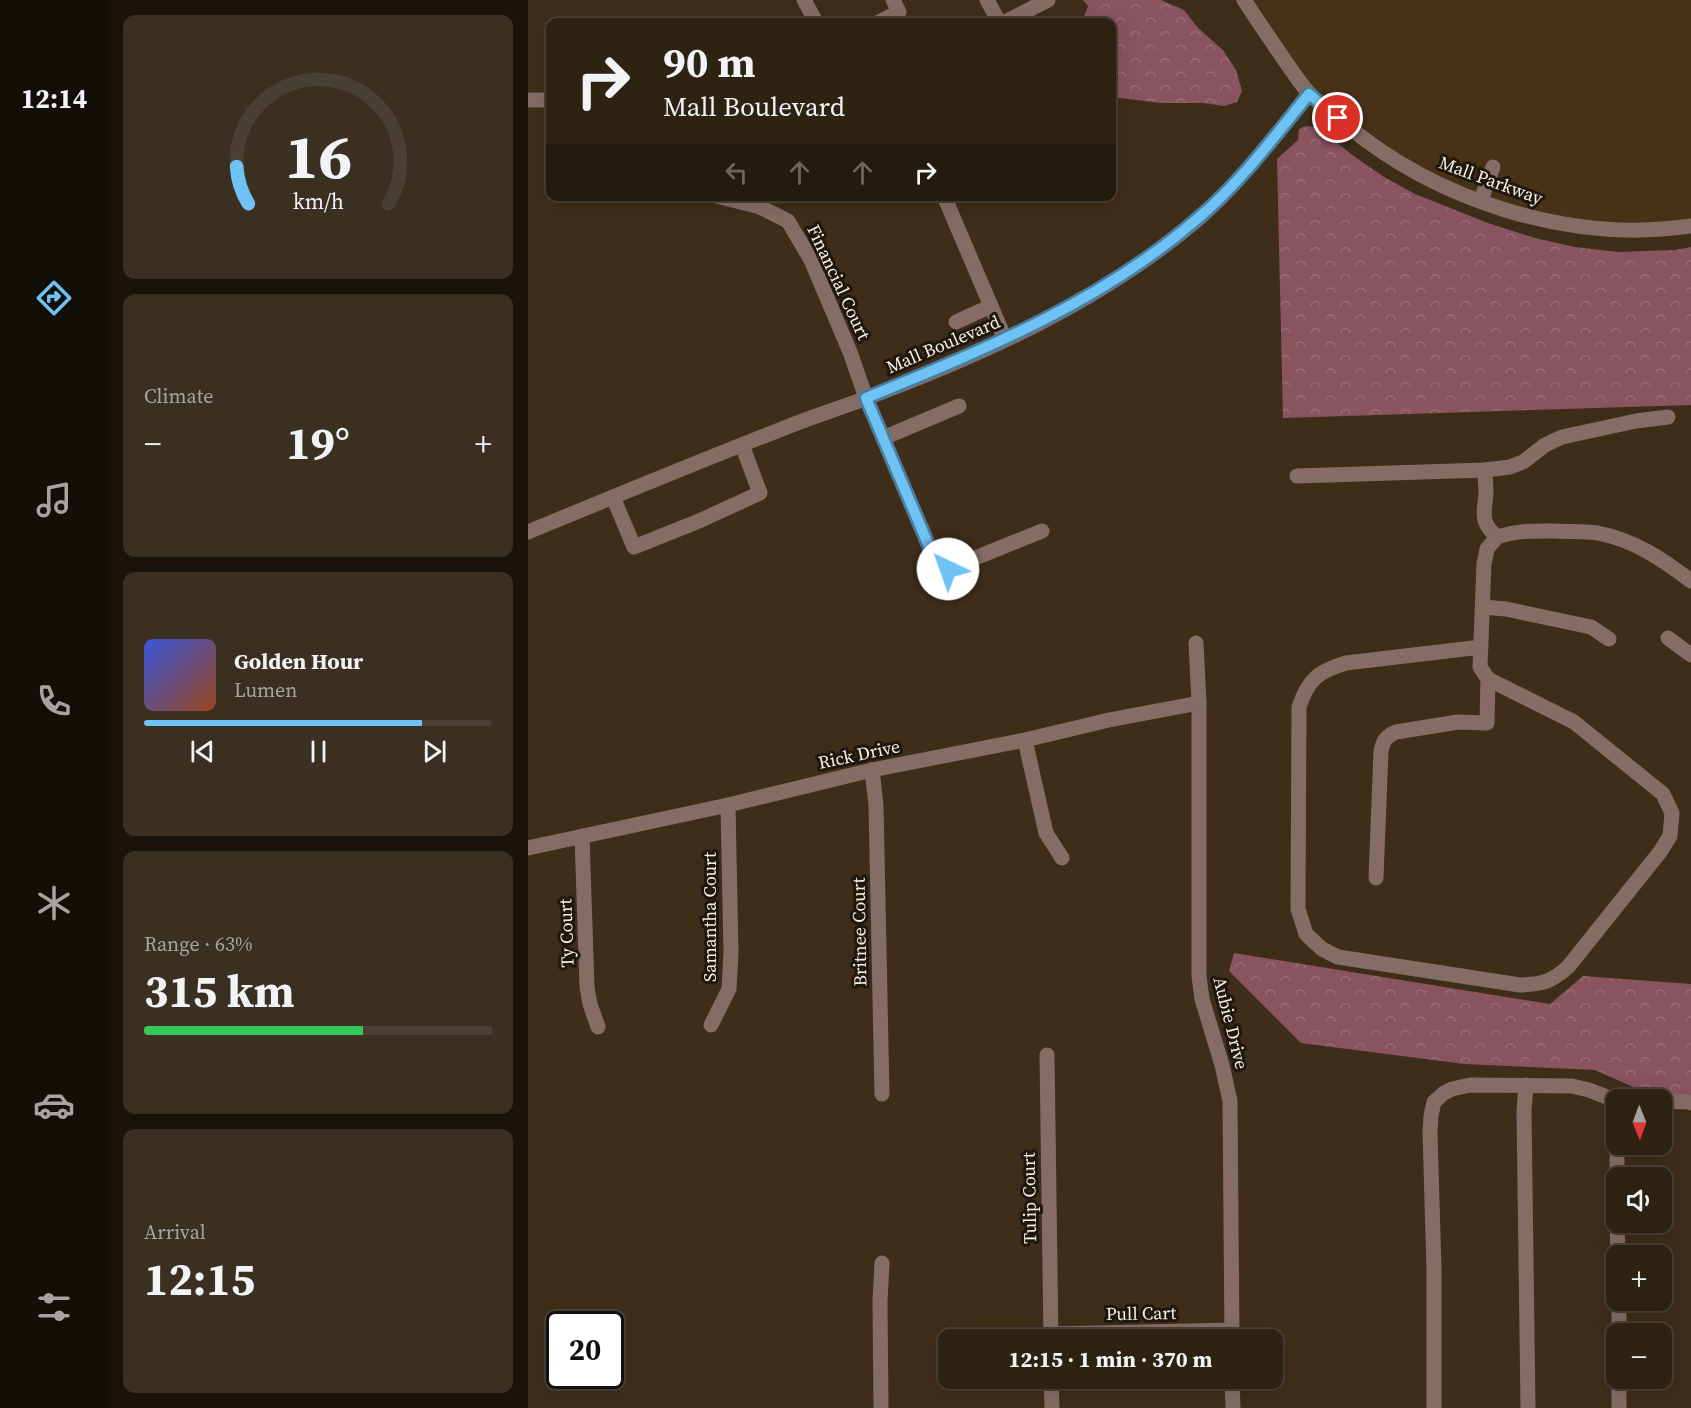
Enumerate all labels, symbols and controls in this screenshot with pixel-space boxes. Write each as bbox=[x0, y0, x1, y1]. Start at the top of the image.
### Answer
text: 90 m bbox=[663, 33, 756, 91]
icon: right bbox=[564, 42, 642, 120]
text: 12:14 bbox=[21, 80, 87, 117]
text: Mall Boulevard bbox=[663, 88, 845, 125]
pin bbox=[1312, 92, 1363, 143]
icon: arrive bbox=[1321, 101, 1354, 134]
text: 16 bbox=[284, 113, 352, 199]
street label: Mall Parkway bbox=[1436, 150, 1547, 211]
icon: left bbox=[720, 156, 753, 189]
icon: ahead bbox=[783, 156, 816, 189]
icon: ahead bbox=[846, 156, 879, 189]
icon: right bbox=[909, 156, 942, 189]
text: km/h bbox=[292, 187, 344, 216]
street label: Financial Court bbox=[801, 220, 877, 344]
icon: directions bbox=[33, 277, 75, 319]
street label: Mall Boulevard bbox=[882, 309, 1004, 379]
text: Climate bbox=[144, 382, 213, 410]
text: 19° bbox=[286, 412, 350, 474]
text: − bbox=[144, 421, 162, 466]
text: + bbox=[474, 421, 492, 466]
icon: music bbox=[33, 479, 75, 521]
position arrow bbox=[916, 537, 980, 601]
text: Golden Hour bbox=[234, 646, 363, 676]
text: Lumen bbox=[234, 676, 297, 704]
icon: phone bbox=[33, 680, 75, 722]
street label: Rick Drive bbox=[816, 733, 902, 775]
icon: previous bbox=[186, 735, 219, 768]
icon: pause bbox=[302, 735, 335, 768]
icon: next bbox=[418, 735, 451, 768]
street label: Samantha Court bbox=[697, 852, 722, 982]
street label: Britnee Court bbox=[846, 877, 872, 987]
icon: climate bbox=[33, 882, 75, 924]
street label: Ty Court bbox=[552, 898, 580, 968]
text: Range · 63% bbox=[144, 930, 253, 958]
text: 315 km bbox=[144, 960, 295, 1022]
street label: Aubie Drive bbox=[1207, 974, 1255, 1072]
icon: car bbox=[33, 1084, 75, 1126]
north arrow bbox=[1606, 1089, 1672, 1155]
map controls bbox=[1606, 1089, 1672, 1389]
street label: Tulip Court bbox=[1016, 1152, 1042, 1244]
button: sound bbox=[1606, 1167, 1672, 1233]
text: Arrival bbox=[144, 1218, 206, 1246]
button: + bbox=[1606, 1245, 1672, 1311]
text: 12:15 bbox=[144, 1248, 255, 1310]
icon: filters bbox=[33, 1286, 75, 1328]
street label: Pull Cart bbox=[1106, 1300, 1176, 1326]
speed limit sign: 20 bbox=[546, 1311, 624, 1389]
button: − bbox=[1606, 1323, 1672, 1389]
text: 12:15 · 1 min · 370 m bbox=[1009, 1344, 1212, 1374]

